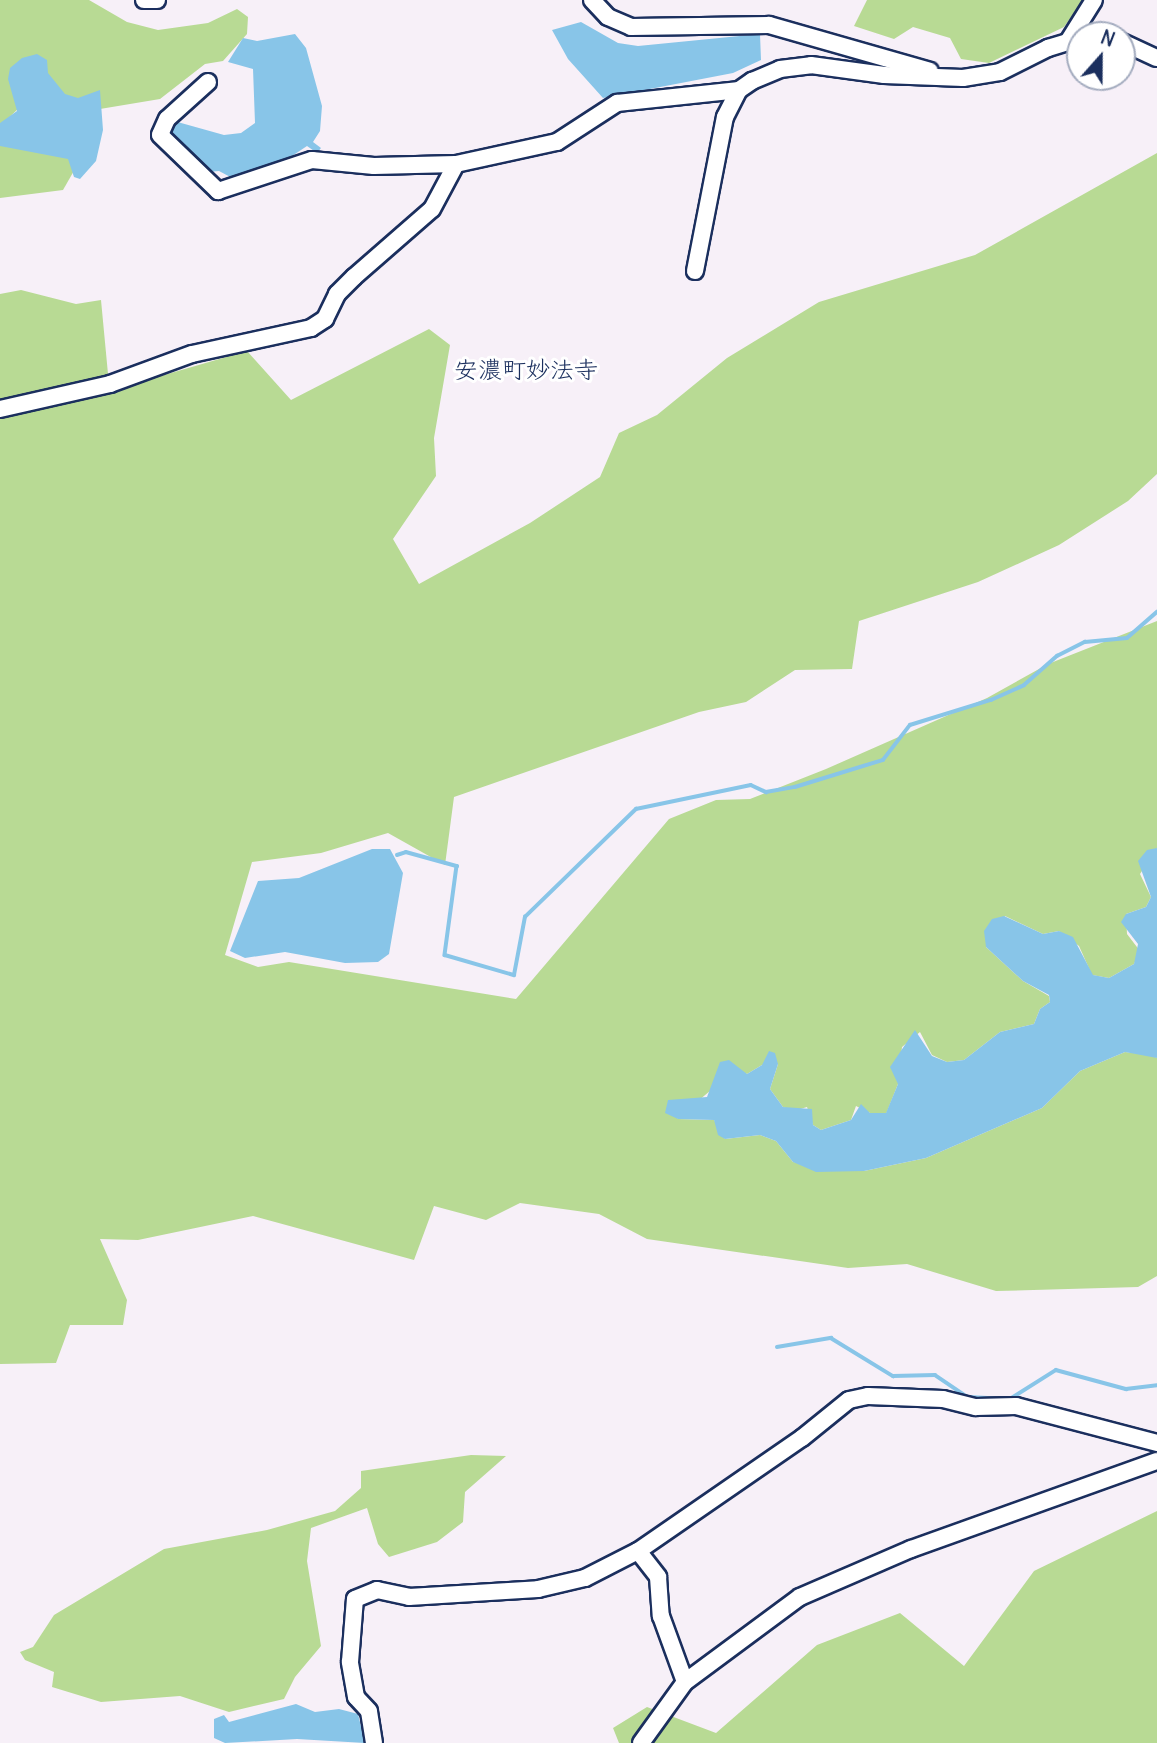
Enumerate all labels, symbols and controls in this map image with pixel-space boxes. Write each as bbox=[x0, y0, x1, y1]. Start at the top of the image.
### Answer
north arrow bbox=[1066, 21, 1136, 91]
text: N bbox=[1097, 25, 1118, 52]
district label: 安濃町妙法寺 bbox=[454, 356, 598, 384]

